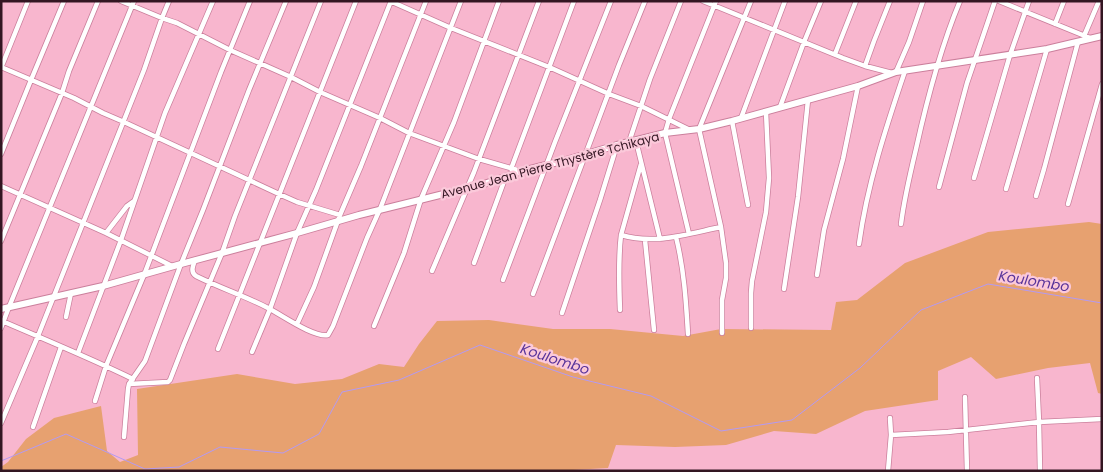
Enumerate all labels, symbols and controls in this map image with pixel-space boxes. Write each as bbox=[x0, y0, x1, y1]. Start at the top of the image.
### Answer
street label: Avenue Jean Pierre Thystère Tchikaya bbox=[439, 128, 661, 202]
water label: Koulombo bbox=[997, 266, 1071, 296]
water label: Koulombo bbox=[518, 338, 592, 380]

